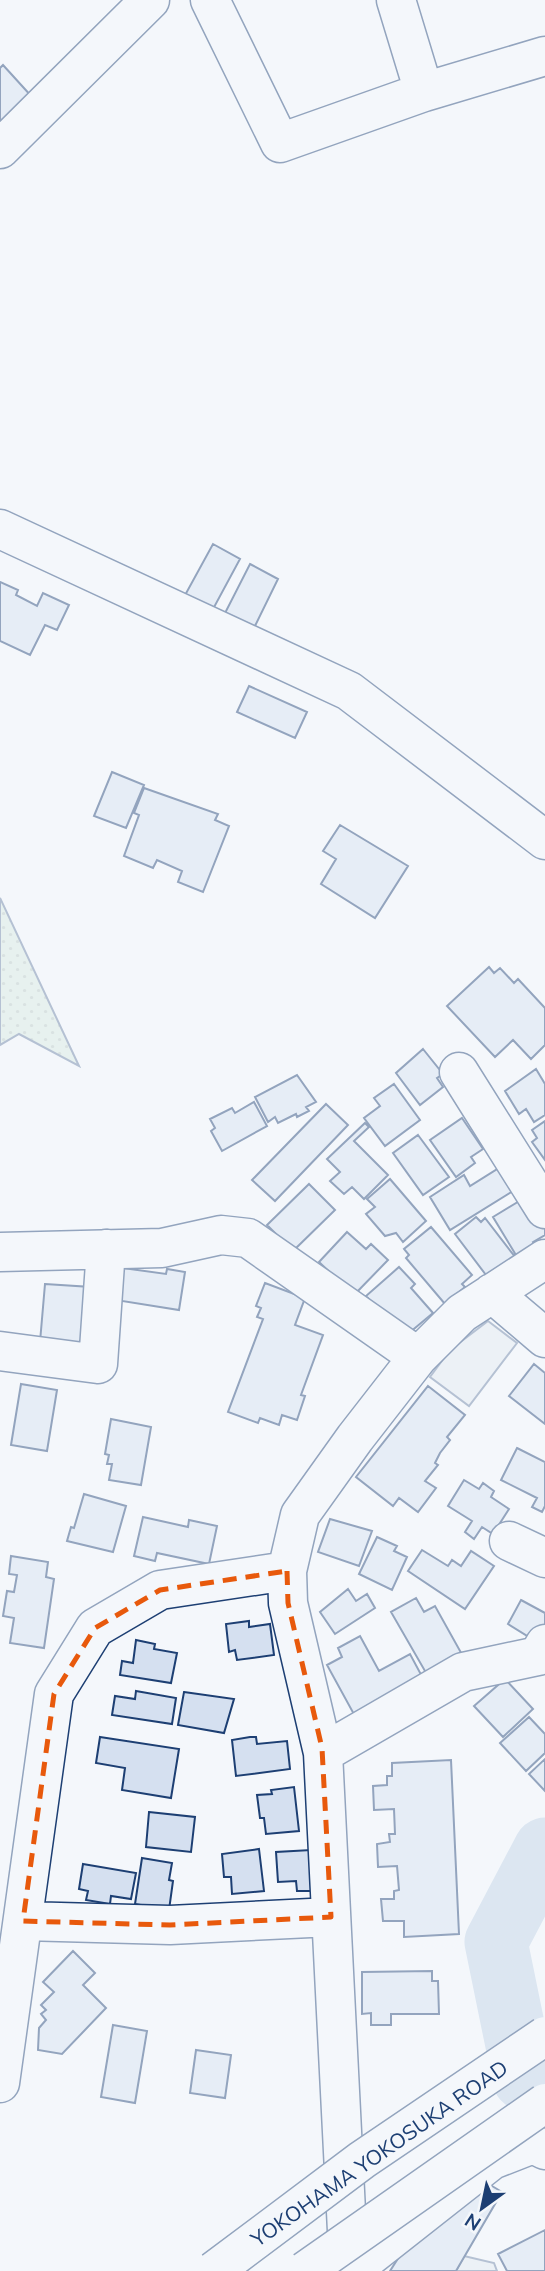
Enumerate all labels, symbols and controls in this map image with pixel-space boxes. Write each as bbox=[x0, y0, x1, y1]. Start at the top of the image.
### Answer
street label: YOKOHAMA YOKOSUKA ROAD bbox=[245, 2054, 513, 2253]
north arrow bbox=[447, 2173, 517, 2243]
text: N bbox=[460, 2208, 485, 2236]

